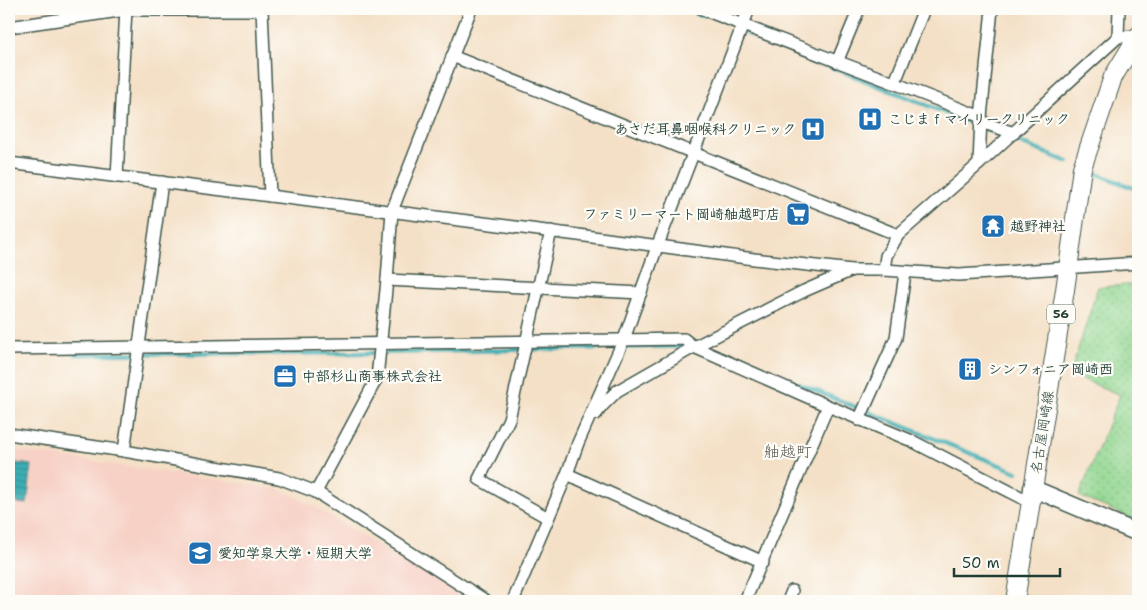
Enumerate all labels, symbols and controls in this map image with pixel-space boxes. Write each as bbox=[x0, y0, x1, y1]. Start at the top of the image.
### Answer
hospital icon: こじまｆマイリークリニック bbox=[857, 106, 883, 132]
place label: こじまｆマイリークリニック bbox=[888, 110, 1070, 128]
hospital icon: あさだ耳鼻咽喉科クリニック bbox=[800, 116, 826, 142]
place label: あさだ耳鼻咽喉科クリニック bbox=[614, 120, 796, 138]
supermarket icon: ファミリーマート岡崎舳越町店 bbox=[785, 201, 811, 227]
place label: ファミリーマート岡崎舳越町店 bbox=[583, 205, 780, 223]
temple icon: 越野神社 bbox=[980, 213, 1006, 239]
place label: 越野神社 bbox=[1010, 217, 1066, 235]
road number: 56 bbox=[1047, 304, 1075, 324]
building icon: シンフォニア岡崎西 bbox=[957, 356, 983, 382]
place label: シンフォニア岡崎西 bbox=[988, 360, 1113, 378]
office icon: 中部杉山商事株式会社 bbox=[272, 363, 298, 389]
place label: 中部杉山商事株式会社 bbox=[302, 367, 442, 385]
street label: 名古屋岡崎線 bbox=[1027, 389, 1057, 475]
district label: 舳越町 bbox=[764, 441, 812, 462]
school or university icon: 愛知学泉大学・短期大学 bbox=[187, 540, 213, 566]
place label: 愛知学泉大学・短期大学 bbox=[218, 544, 372, 562]
scale bar bbox=[954, 545, 1061, 577]
text: 50 m bbox=[962, 553, 1000, 573]

